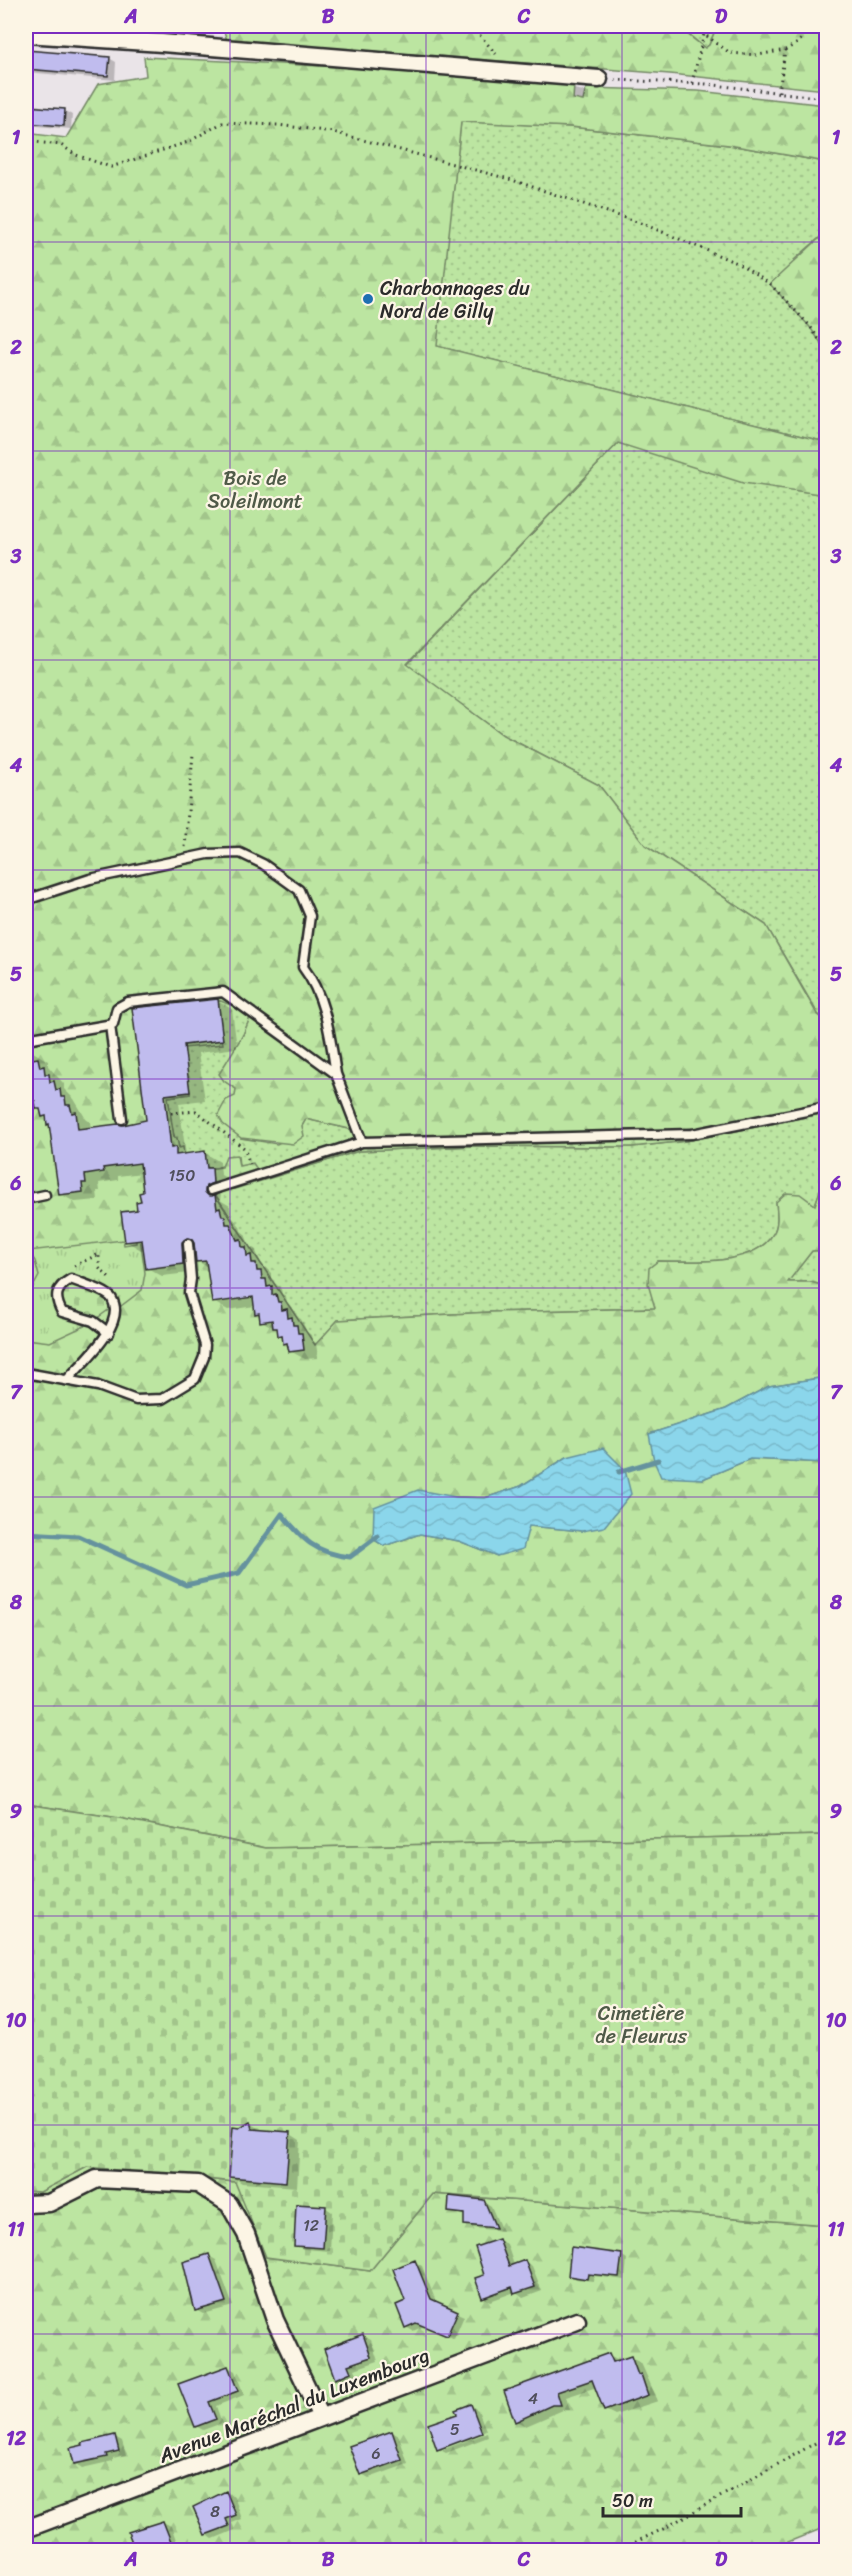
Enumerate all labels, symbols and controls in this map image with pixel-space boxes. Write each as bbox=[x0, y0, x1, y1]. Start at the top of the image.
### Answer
text: A bbox=[123, 0, 138, 34]
text: B bbox=[322, 0, 335, 34]
text: C bbox=[517, 0, 531, 34]
text: D bbox=[715, 0, 728, 34]
text: 1 bbox=[12, 120, 21, 155]
text: 1 bbox=[832, 120, 841, 155]
place label: Charbonnages du Nord de Gilly bbox=[380, 271, 530, 329]
marker: Charbonnages du Nord de Gilly bbox=[361, 292, 375, 306]
text: 2 bbox=[9, 330, 22, 365]
text: 2 bbox=[829, 330, 842, 365]
park label: Bois de Soleilmont bbox=[208, 461, 303, 519]
text: 3 bbox=[10, 539, 22, 574]
text: 3 bbox=[830, 539, 842, 574]
text: 4 bbox=[9, 748, 23, 783]
text: 4 bbox=[829, 748, 843, 783]
text: 5 bbox=[10, 957, 22, 992]
text: 5 bbox=[830, 957, 842, 992]
house number: 150 bbox=[169, 1161, 195, 1190]
text: 6 bbox=[9, 1166, 22, 1201]
text: 6 bbox=[829, 1166, 842, 1201]
text: 7 bbox=[10, 1375, 23, 1410]
text: 7 bbox=[830, 1375, 843, 1410]
text: 8 bbox=[9, 1585, 23, 1620]
text: 8 bbox=[829, 1585, 843, 1620]
text: 9 bbox=[10, 1794, 22, 1829]
text: 9 bbox=[830, 1794, 842, 1829]
park label: Cimetière de Fleurus bbox=[595, 1996, 688, 2054]
text: 10 bbox=[5, 2003, 27, 2038]
text: 10 bbox=[825, 2003, 847, 2038]
house number: 12 bbox=[303, 2211, 319, 2240]
text: 11 bbox=[7, 2212, 25, 2247]
text: 11 bbox=[827, 2212, 845, 2247]
street label: Avenue Maréchal du Luxembourg bbox=[153, 2338, 435, 2474]
house number: 4 bbox=[528, 2384, 538, 2413]
house number: 5 bbox=[450, 2415, 460, 2444]
text: 12 bbox=[6, 2421, 27, 2456]
text: 12 bbox=[826, 2421, 847, 2456]
house number: 6 bbox=[371, 2439, 381, 2468]
scale bar bbox=[603, 2480, 741, 2518]
text: 50 m bbox=[612, 2485, 653, 2517]
house number: 8 bbox=[210, 2497, 220, 2526]
text: A bbox=[123, 2542, 138, 2576]
text: B bbox=[322, 2542, 335, 2576]
text: C bbox=[517, 2542, 531, 2576]
text: D bbox=[715, 2542, 728, 2576]

